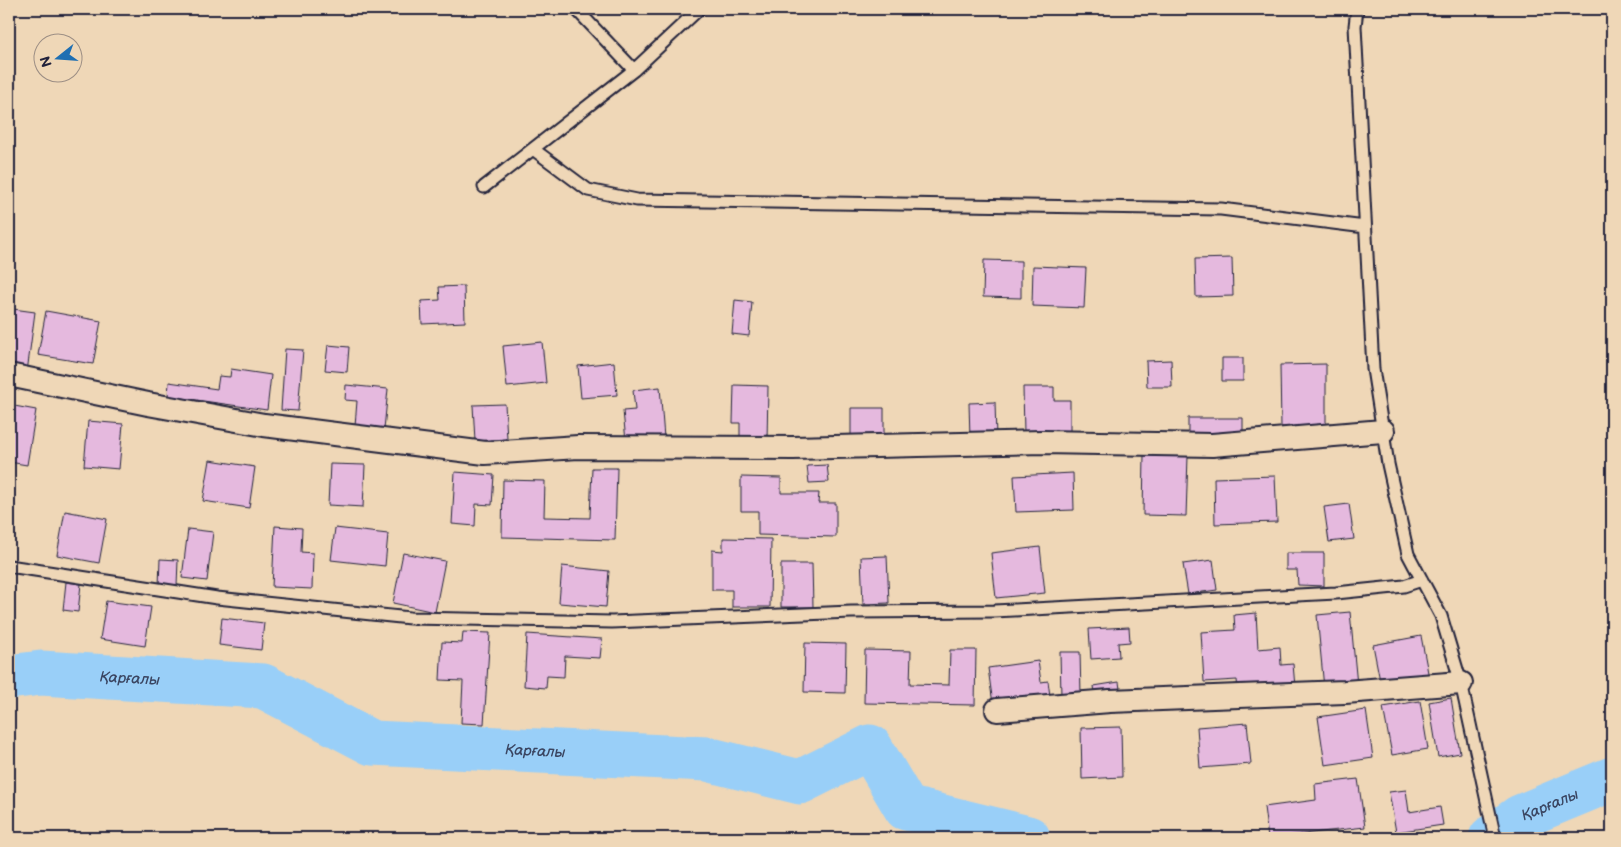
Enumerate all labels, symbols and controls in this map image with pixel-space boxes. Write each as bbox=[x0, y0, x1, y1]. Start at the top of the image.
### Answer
north arrow bbox=[32, 32, 82, 82]
text: N bbox=[36, 54, 56, 69]
water label: Қарғалы bbox=[99, 667, 161, 689]
water label: Қарғалы bbox=[505, 740, 566, 762]
water label: Қарғалы bbox=[1518, 784, 1581, 825]

